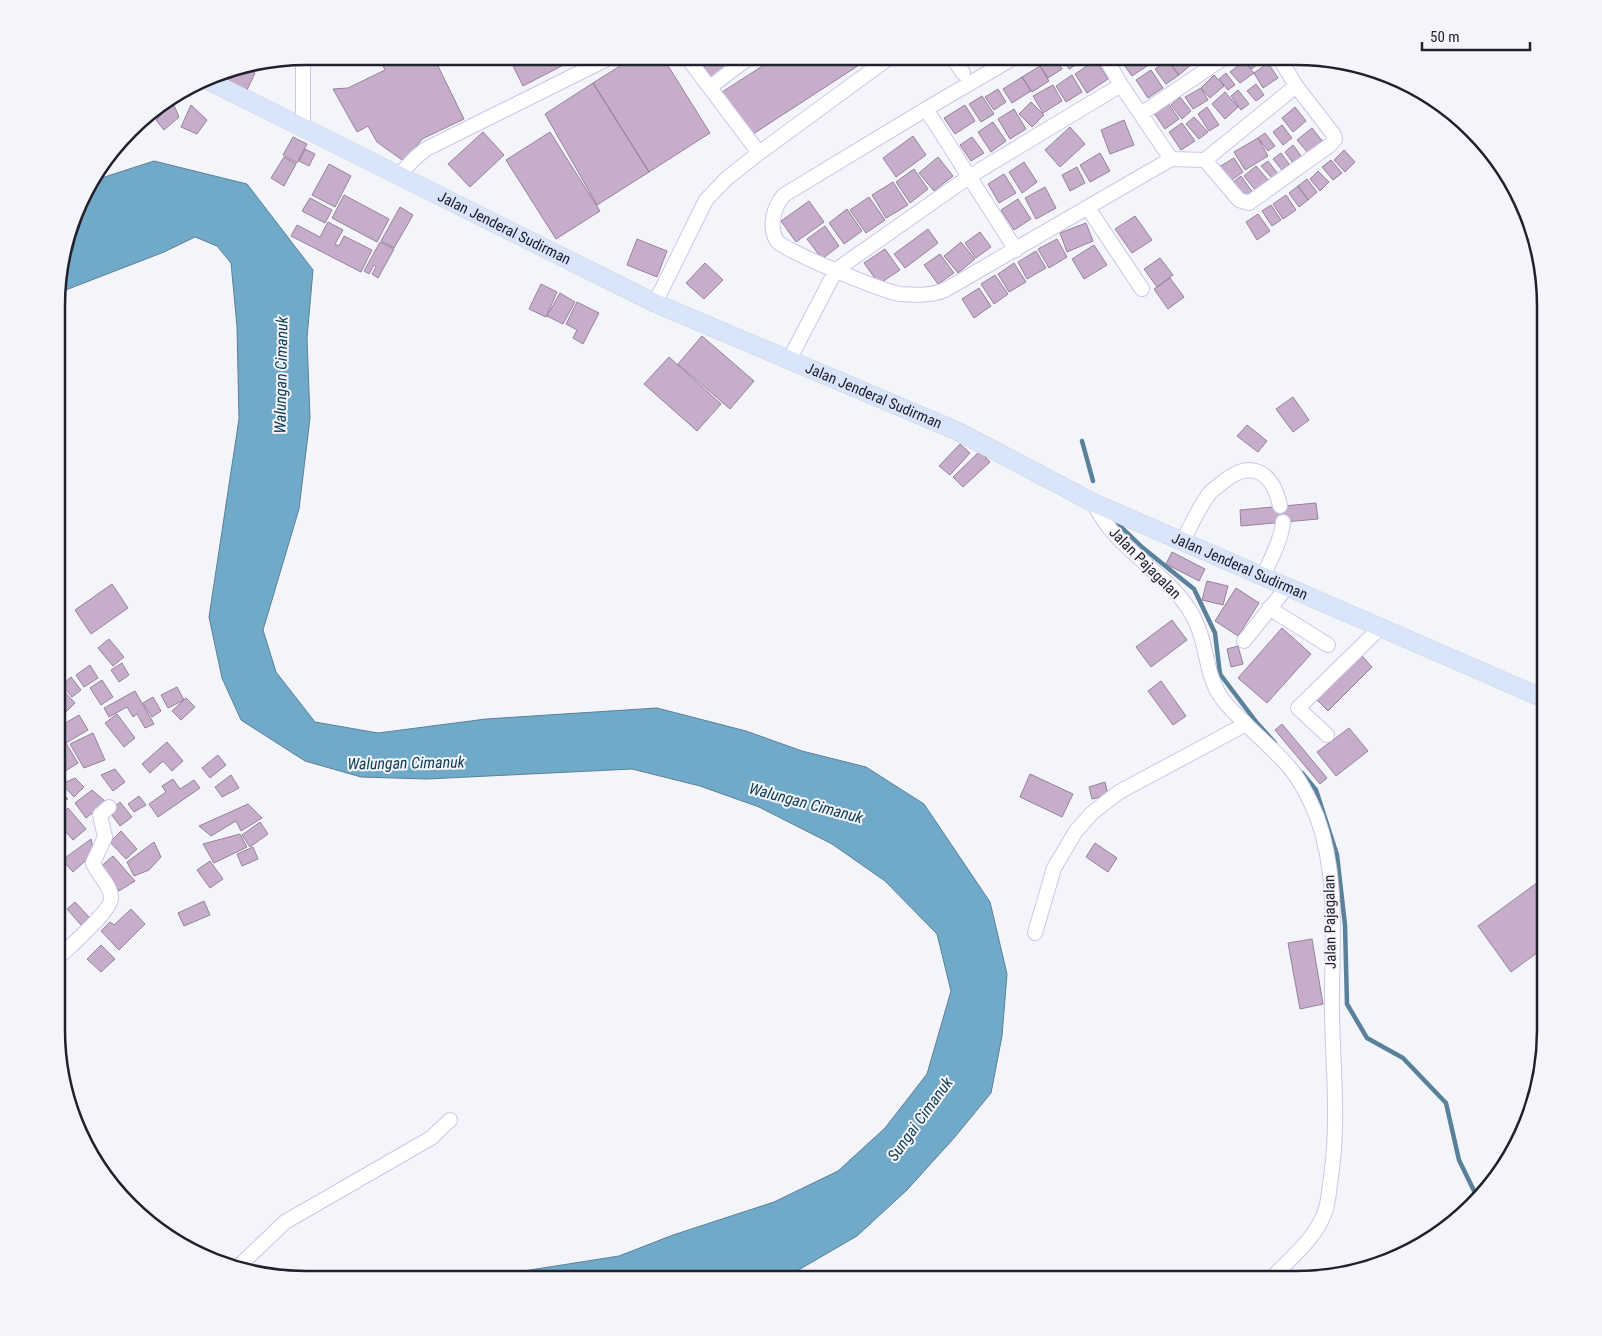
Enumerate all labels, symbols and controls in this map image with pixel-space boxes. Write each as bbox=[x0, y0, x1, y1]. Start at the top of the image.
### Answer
scale bar bbox=[1422, 20, 1530, 52]
text: 50 m bbox=[1430, 28, 1460, 46]
street label: Jalan Jenderal Sudirman bbox=[435, 187, 574, 269]
water label: Walungan Cimanuk bbox=[270, 315, 292, 434]
street label: Jalan Jenderal Sudirman bbox=[803, 359, 945, 433]
street label: Jalan Pajagalan bbox=[1105, 523, 1185, 603]
street label: Jalan Jenderal Sudirman bbox=[1169, 529, 1310, 604]
water label: Walungan Cimanuk bbox=[347, 752, 466, 774]
water label: Walungan Cimanuk bbox=[747, 779, 866, 828]
street label: Jalan Pajagalan bbox=[1320, 875, 1340, 969]
water label: Sungai Cimanuk bbox=[883, 1073, 957, 1165]

